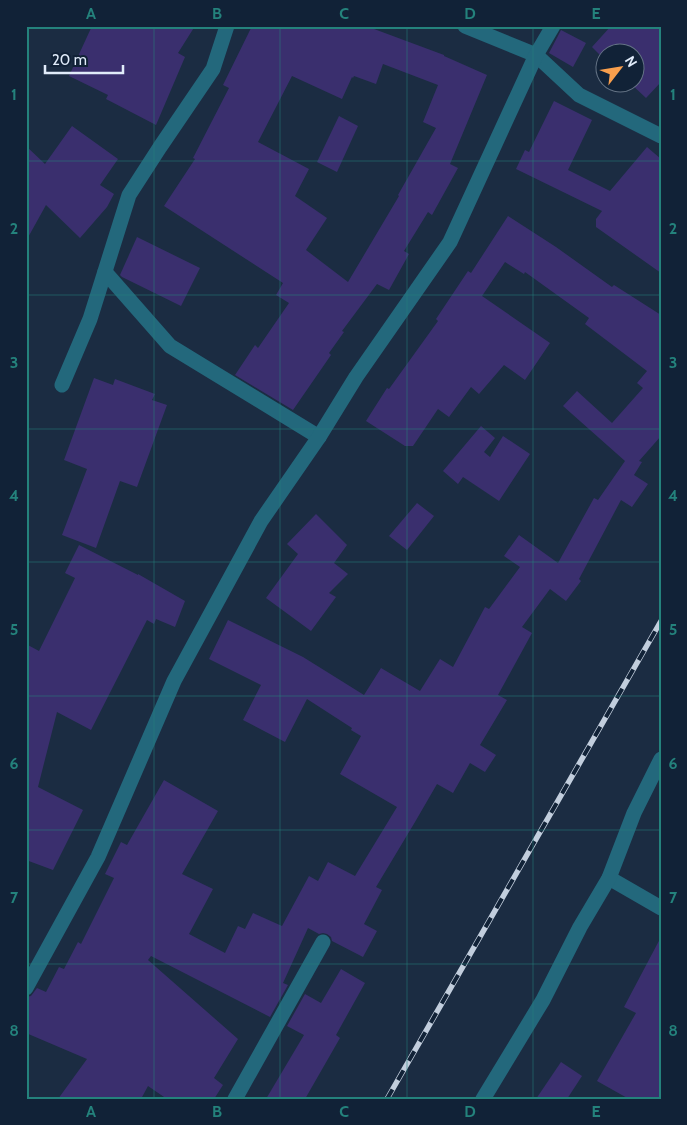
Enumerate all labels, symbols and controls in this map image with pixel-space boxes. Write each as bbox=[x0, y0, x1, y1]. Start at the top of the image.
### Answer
text: A bbox=[86, 4, 96, 23]
text: B bbox=[212, 4, 222, 23]
text: C bbox=[339, 4, 349, 23]
text: D bbox=[464, 4, 476, 23]
text: E bbox=[591, 4, 601, 23]
scale bar bbox=[45, 42, 122, 74]
north arrow bbox=[594, 42, 644, 92]
text: 20 m bbox=[52, 51, 87, 69]
text: N bbox=[621, 52, 641, 70]
text: 1 bbox=[11, 85, 17, 104]
text: 1 bbox=[670, 85, 676, 104]
text: 2 bbox=[10, 219, 18, 238]
text: 2 bbox=[669, 219, 677, 238]
text: 3 bbox=[10, 353, 18, 372]
text: 3 bbox=[669, 353, 677, 372]
text: 4 bbox=[9, 486, 19, 505]
text: 4 bbox=[668, 486, 678, 505]
text: 5 bbox=[10, 620, 18, 639]
text: 5 bbox=[669, 620, 677, 639]
text: 6 bbox=[10, 754, 19, 773]
text: 6 bbox=[669, 754, 678, 773]
text: 7 bbox=[10, 888, 19, 907]
text: 7 bbox=[669, 888, 678, 907]
text: 8 bbox=[9, 1021, 19, 1040]
text: 8 bbox=[668, 1021, 678, 1040]
text: A bbox=[86, 1102, 96, 1121]
text: B bbox=[212, 1102, 222, 1121]
text: C bbox=[339, 1102, 349, 1121]
text: D bbox=[464, 1102, 476, 1121]
text: E bbox=[591, 1102, 601, 1121]

